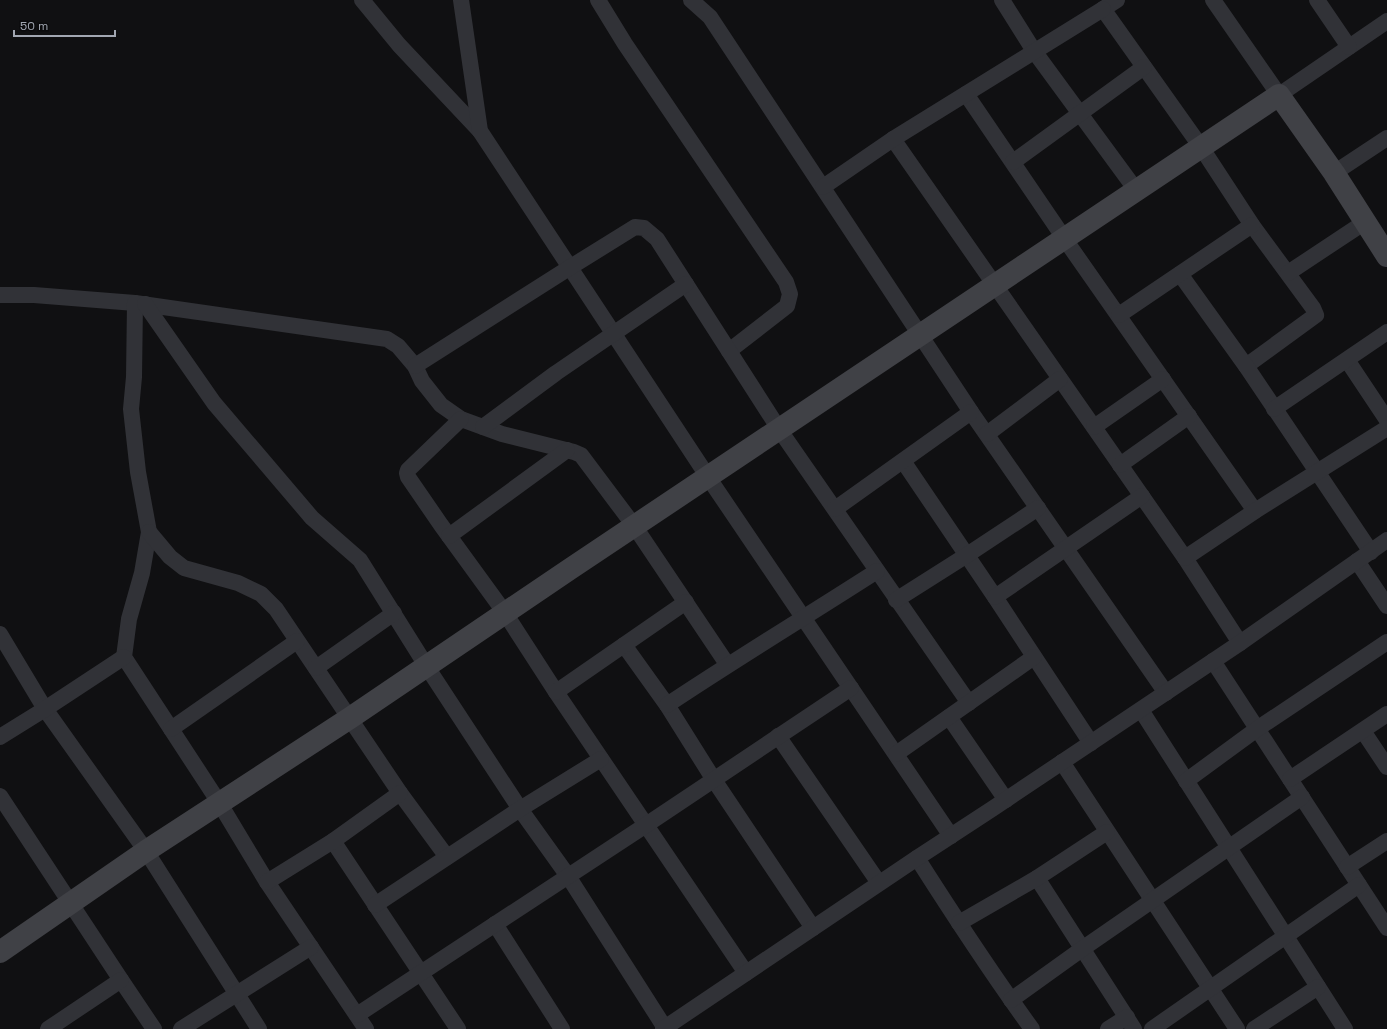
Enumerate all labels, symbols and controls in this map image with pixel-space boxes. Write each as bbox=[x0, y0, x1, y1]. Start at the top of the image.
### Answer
scale bar bbox=[14, 12, 115, 38]
text: 50 m bbox=[20, 18, 48, 34]

